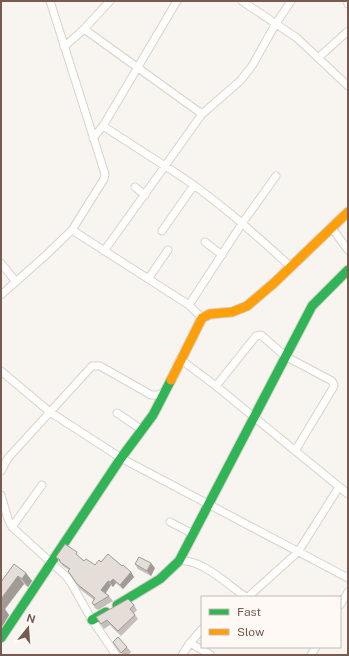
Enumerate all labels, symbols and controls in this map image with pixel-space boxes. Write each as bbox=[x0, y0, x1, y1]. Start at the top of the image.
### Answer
legend bbox=[201, 596, 341, 648]
text: Fast bbox=[237, 605, 262, 619]
north arrow bbox=[8, 608, 48, 648]
text: N bbox=[25, 611, 37, 625]
text: Slow bbox=[237, 625, 265, 639]

